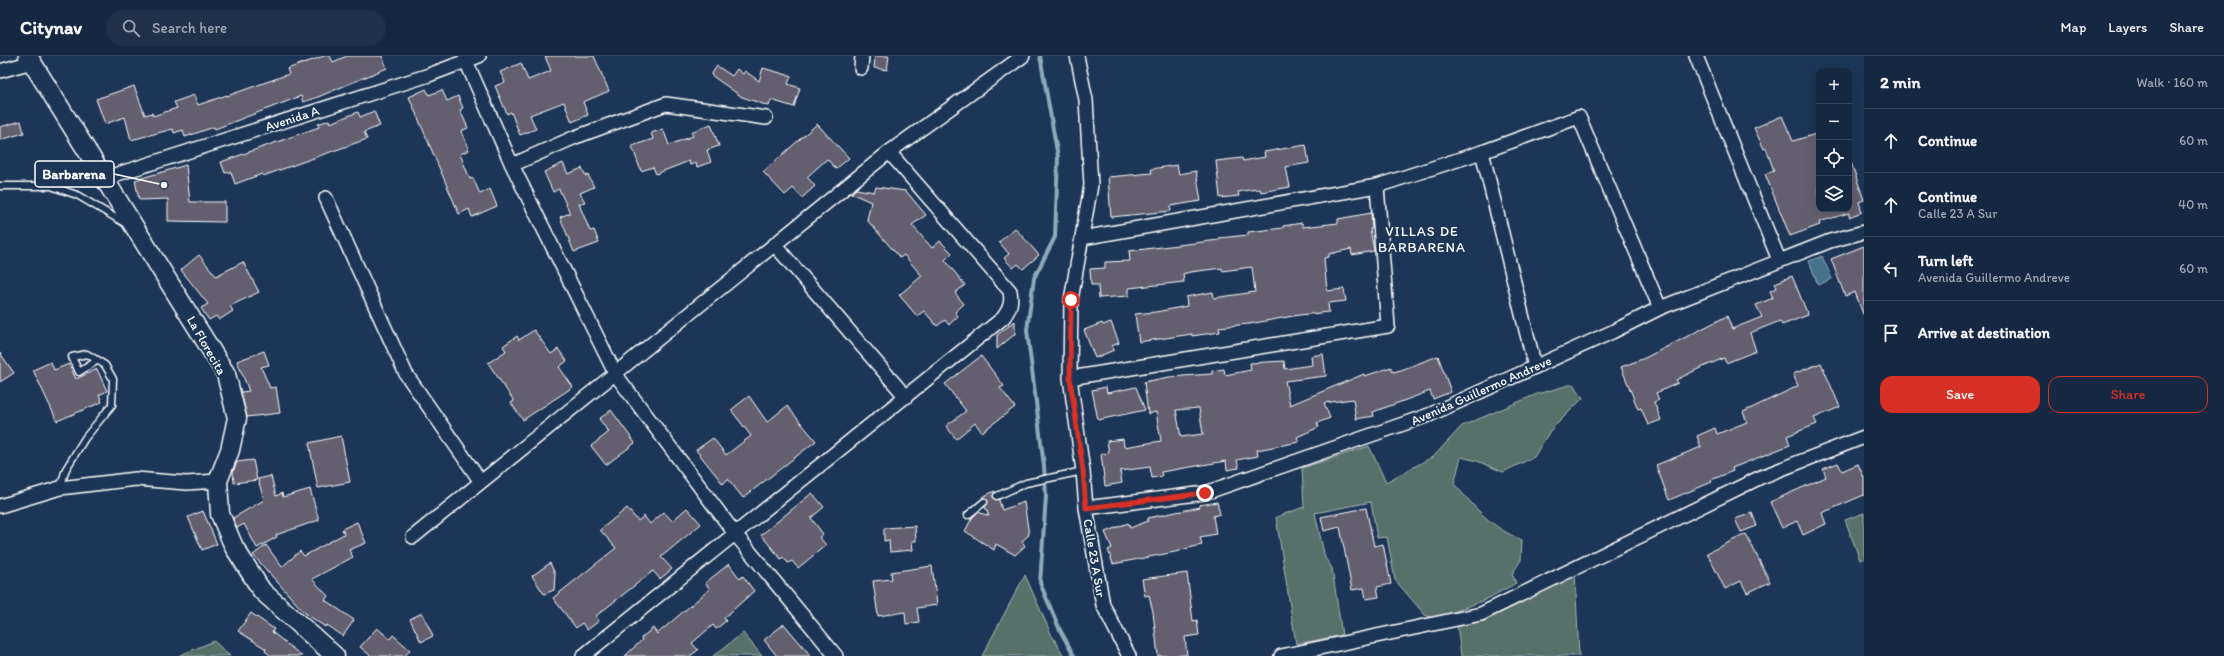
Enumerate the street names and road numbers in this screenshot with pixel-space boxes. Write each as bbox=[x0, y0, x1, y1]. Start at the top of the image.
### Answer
street label: Avenida A bbox=[263, 103, 322, 134]
street label: La Florecita bbox=[184, 313, 230, 378]
street label: Avenida Guillermo Andreve bbox=[1409, 353, 1554, 428]
street label: Calle 23 A Sur bbox=[1080, 518, 1109, 599]

